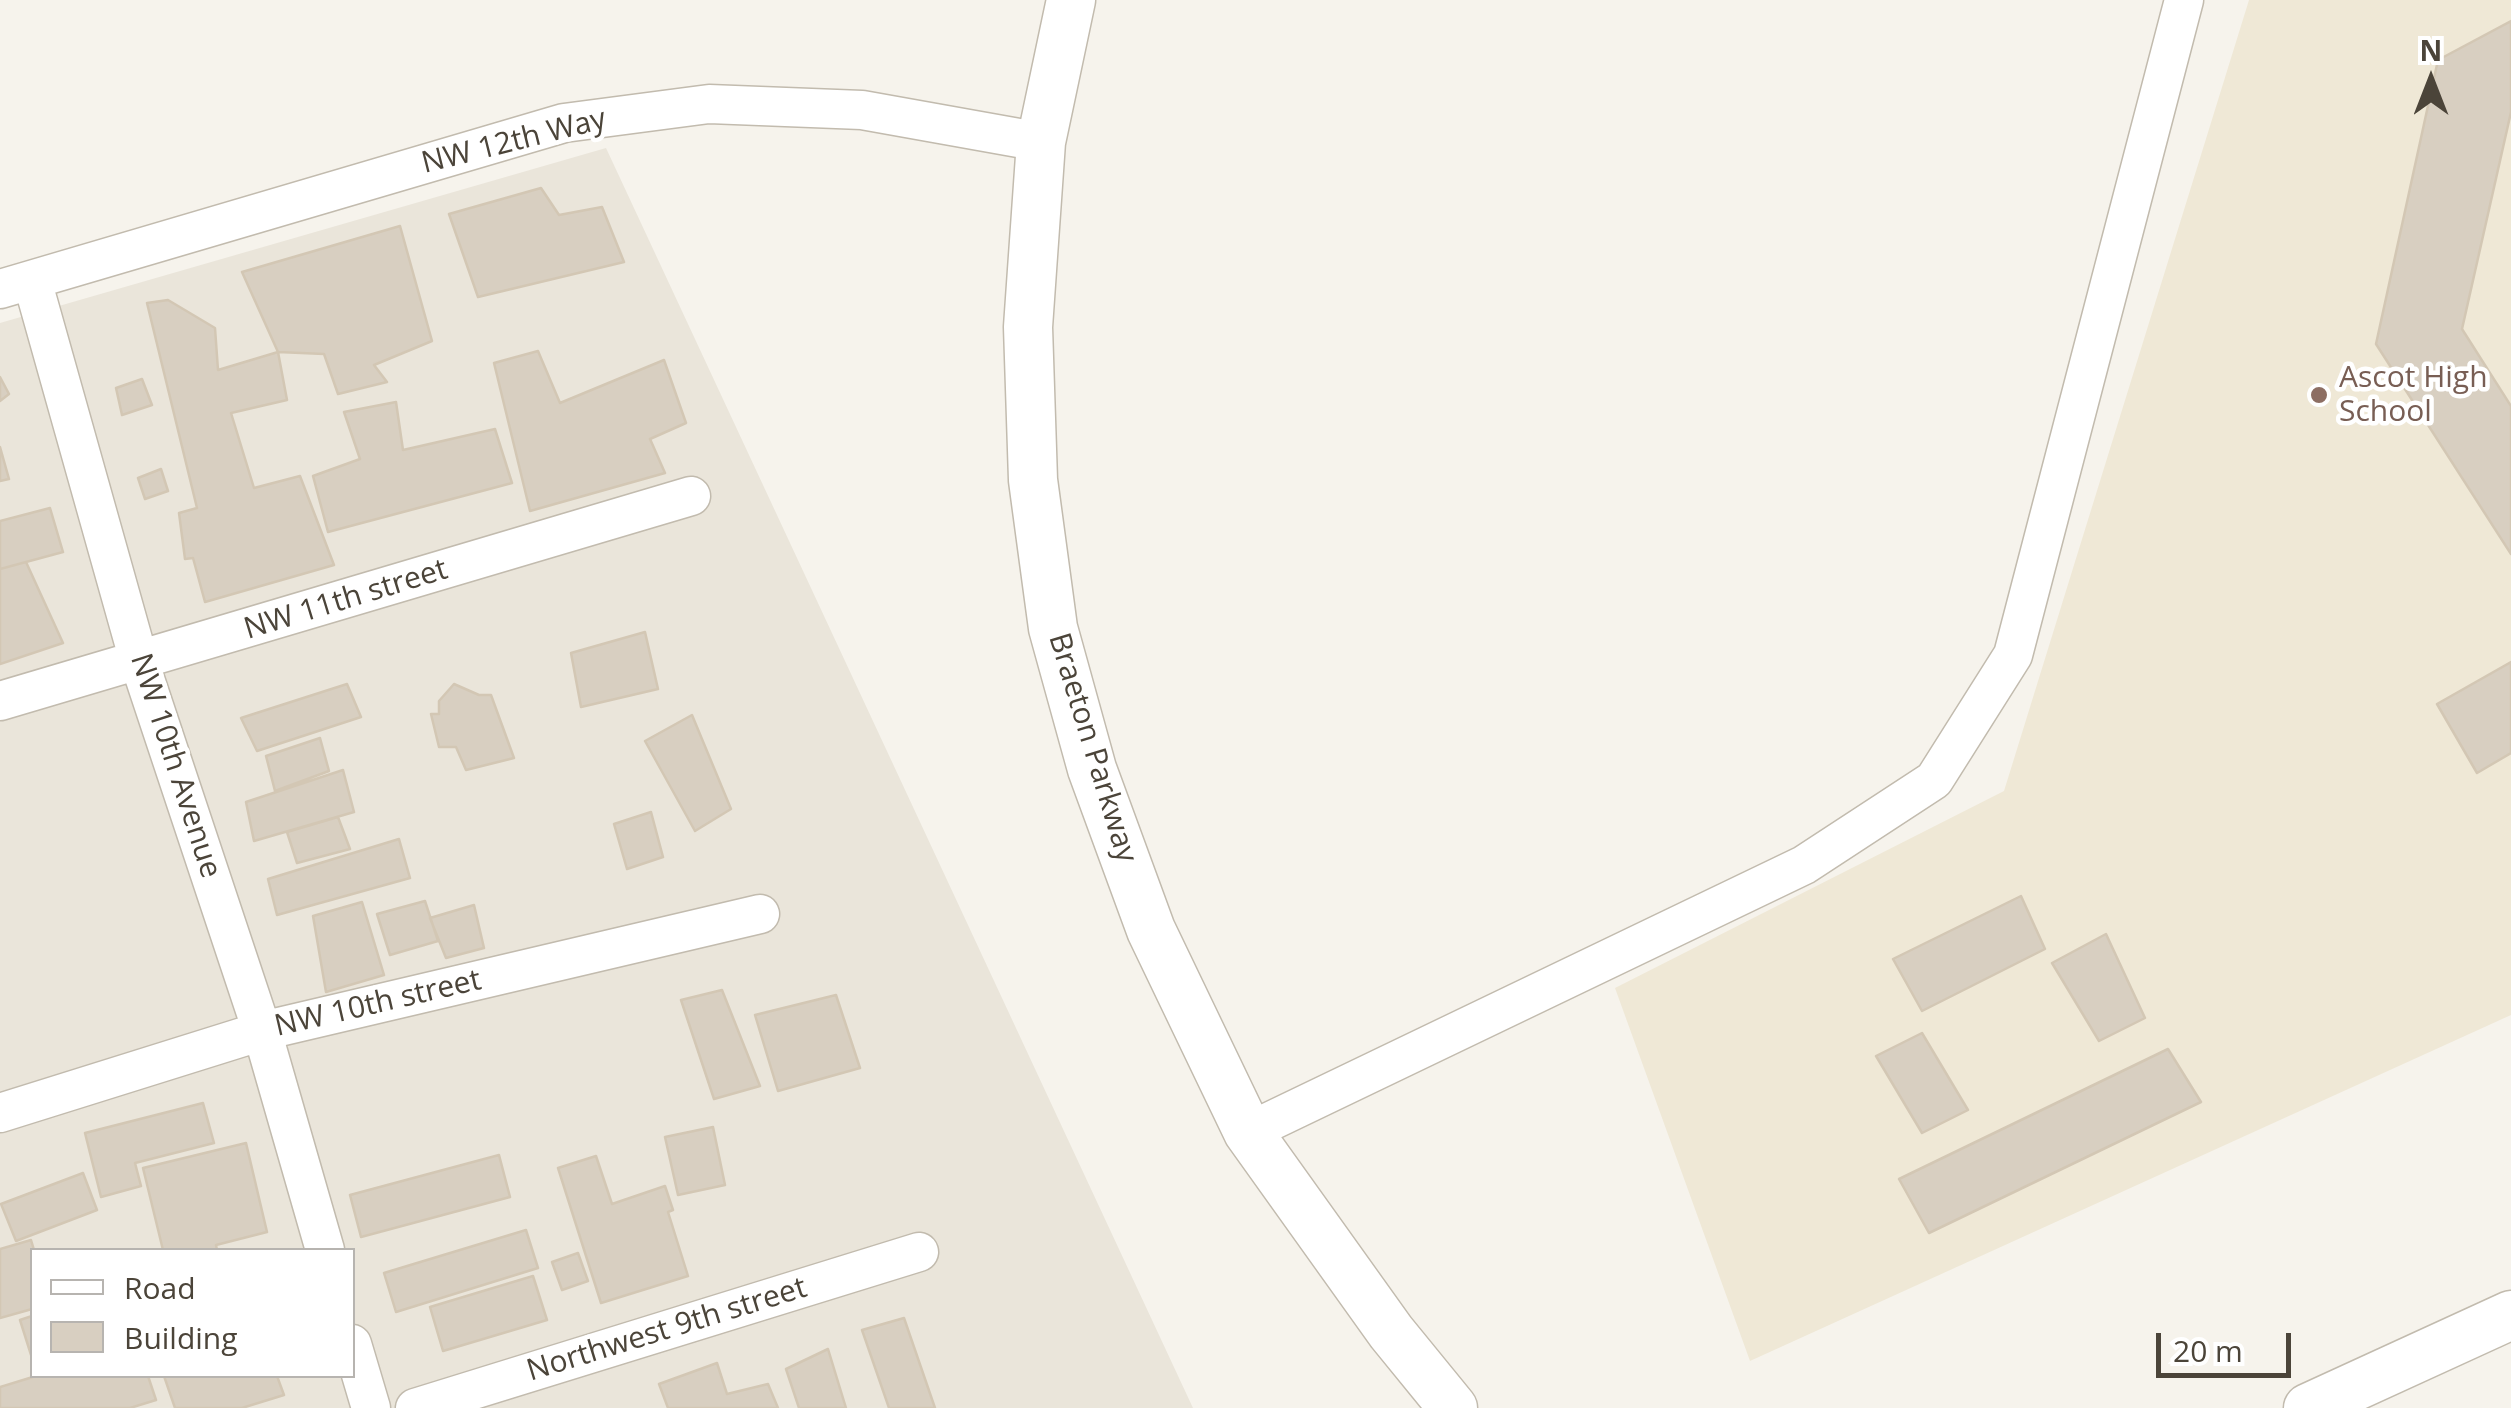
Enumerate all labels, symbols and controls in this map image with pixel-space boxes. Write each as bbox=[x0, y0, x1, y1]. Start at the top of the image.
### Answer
north arrow bbox=[2381, 30, 2481, 130]
text: N bbox=[2420, 31, 2442, 69]
street label: NW 12th Way bbox=[418, 102, 610, 182]
place label: Ascot High School bbox=[2339, 360, 2488, 430]
marker: Ascot High School bbox=[2308, 384, 2330, 406]
street label: NW 11th street bbox=[240, 552, 452, 648]
street label: Braeton Parkway bbox=[1040, 629, 1144, 867]
street label: NW 10th Avenue bbox=[122, 649, 228, 883]
street label: NW 10th street bbox=[271, 963, 485, 1045]
legend bbox=[30, 1248, 355, 1378]
text: Road bbox=[124, 1267, 196, 1308]
street label: Northwest 9th street bbox=[523, 1270, 811, 1390]
scale bar bbox=[2161, 1313, 2296, 1375]
text: Building bbox=[124, 1317, 238, 1358]
text: 20 m bbox=[2173, 1330, 2243, 1371]

